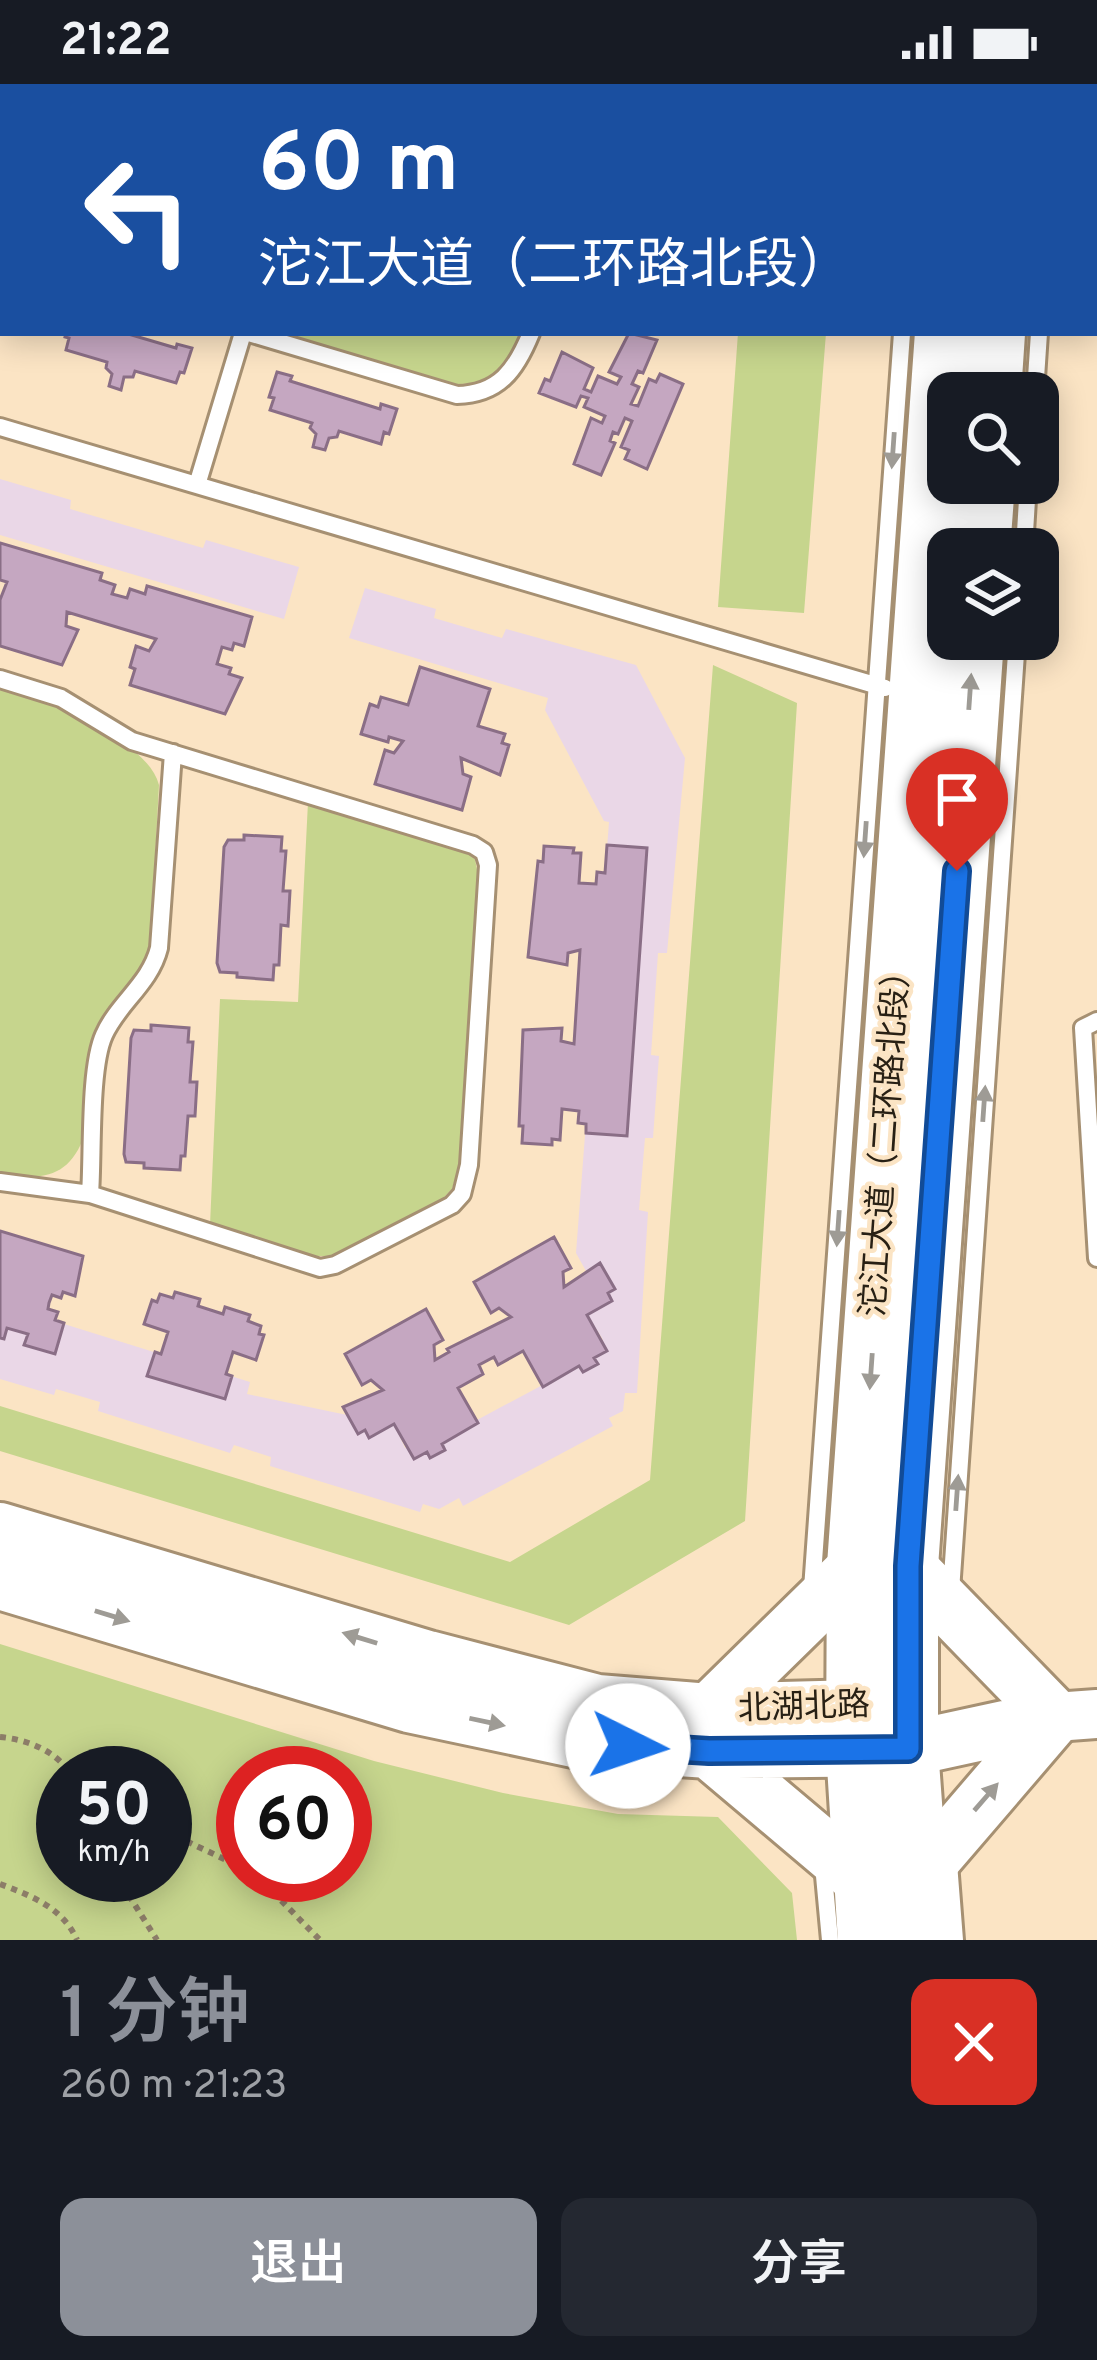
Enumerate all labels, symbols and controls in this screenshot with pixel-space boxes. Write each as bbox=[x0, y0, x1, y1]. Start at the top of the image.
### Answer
text: 21:22 bbox=[60, 14, 172, 71]
text: 60 m bbox=[258, 115, 459, 221]
icon: left bbox=[60, 132, 216, 288]
text: 沱江大道（二环路北段） bbox=[258, 234, 852, 303]
map controls bbox=[927, 372, 1059, 660]
button: search bbox=[927, 372, 1059, 504]
one-way arrow bbox=[884, 432, 903, 469]
button: layers bbox=[927, 528, 1059, 660]
one-way arrow bbox=[960, 673, 979, 710]
pin bbox=[906, 748, 1008, 871]
icon: arrive bbox=[924, 766, 990, 832]
one-way arrow bbox=[856, 821, 875, 858]
street label: 沱江大道（二环路北段） bbox=[854, 953, 922, 1319]
one-way arrow bbox=[975, 1085, 994, 1122]
one-way arrow bbox=[828, 1210, 847, 1247]
one-way arrow bbox=[862, 1353, 881, 1390]
one-way arrow bbox=[947, 1474, 966, 1511]
one-way arrow bbox=[94, 1608, 131, 1626]
one-way arrow bbox=[341, 1628, 378, 1646]
position arrow bbox=[565, 1683, 691, 1809]
street label: 北湖北路 bbox=[737, 1686, 871, 1732]
one-way arrow bbox=[469, 1713, 507, 1732]
speed limit sign: 60 bbox=[216, 1746, 372, 1902]
text: 50 bbox=[76, 1771, 152, 1847]
one-way arrow bbox=[972, 1782, 999, 1812]
text: km/h bbox=[78, 1835, 150, 1872]
text: 1 分钟 bbox=[60, 1972, 250, 2064]
button: close bbox=[911, 1979, 1037, 2105]
text: 260 m · 21:23 bbox=[60, 2063, 287, 2112]
button: 退出 bbox=[60, 2198, 537, 2336]
button: 分享 bbox=[561, 2198, 1037, 2336]

